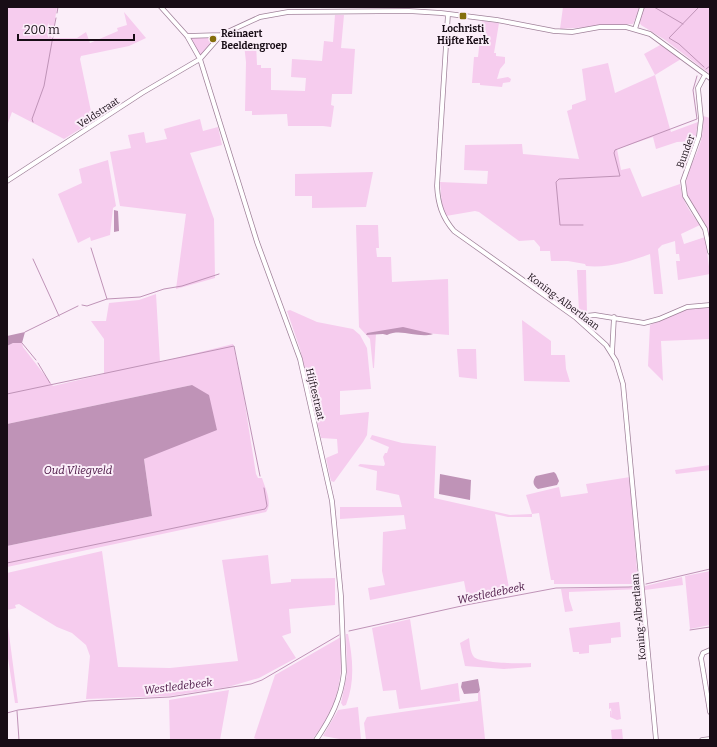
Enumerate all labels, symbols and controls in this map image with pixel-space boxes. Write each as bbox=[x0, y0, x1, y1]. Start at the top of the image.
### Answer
marker: Lochristi Hijfte Kerk bbox=[458, 11, 468, 21]
scale bar bbox=[18, 16, 134, 42]
text: 200 m bbox=[24, 23, 60, 37]
place label: Lochristi Hijfte Kerk bbox=[437, 23, 489, 47]
place label: Reinaert Beeldengroep bbox=[221, 28, 287, 52]
marker: Reinaert Beeldengroep bbox=[208, 34, 218, 44]
street label: Veldstraat bbox=[75, 95, 122, 131]
street label: Bunder bbox=[674, 132, 698, 170]
street label: Koning-Albertlaan bbox=[525, 271, 602, 333]
street label: Hijftestraat bbox=[303, 367, 327, 422]
water label: Oud Vliegveld bbox=[44, 464, 113, 477]
street label: Koning-Albertlaan bbox=[629, 572, 649, 661]
water label: Westledebeek bbox=[456, 580, 527, 607]
water label: Westledebeek bbox=[143, 676, 214, 697]

